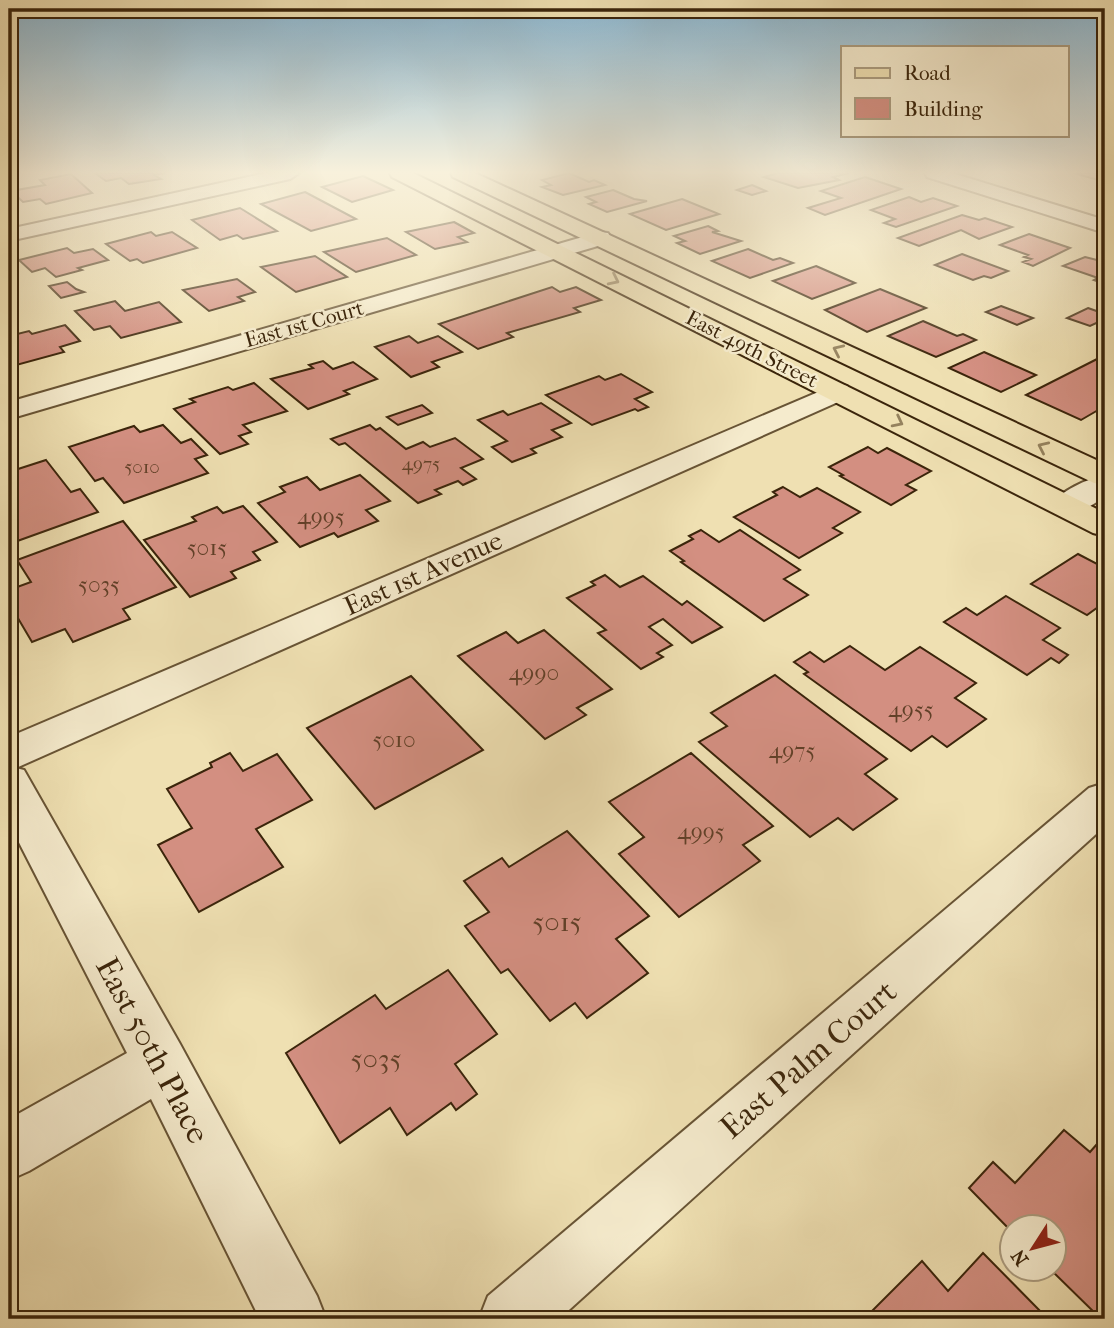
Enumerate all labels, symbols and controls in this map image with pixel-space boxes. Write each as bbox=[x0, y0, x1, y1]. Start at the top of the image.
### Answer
legend bbox=[841, 46, 1068, 136]
text: Road bbox=[904, 61, 951, 85]
text: Building bbox=[904, 97, 983, 121]
one-way arrow bbox=[607, 272, 619, 286]
street label: East 1st Court bbox=[242, 295, 367, 352]
street label: East 49th Street bbox=[682, 305, 822, 393]
one-way arrow bbox=[833, 344, 845, 358]
one-way arrow bbox=[891, 414, 903, 428]
one-way arrow bbox=[1038, 441, 1051, 455]
house number: 4975 bbox=[402, 453, 440, 475]
house number: 5010 bbox=[124, 456, 160, 478]
house number: 4995 bbox=[297, 503, 345, 530]
street label: East 1st Avenue bbox=[339, 525, 507, 622]
house number: 5015 bbox=[187, 534, 227, 561]
house number: 5035 bbox=[78, 571, 120, 598]
house number: 4990 bbox=[509, 659, 559, 686]
house number: 4955 bbox=[888, 696, 934, 723]
house number: 5010 bbox=[372, 726, 416, 753]
house number: 4975 bbox=[769, 737, 815, 764]
house number: 4995 bbox=[677, 818, 725, 845]
house number: 5015 bbox=[532, 905, 582, 938]
street label: East 50th Place bbox=[88, 951, 217, 1150]
street label: East Palm Court bbox=[713, 972, 904, 1146]
house number: 5035 bbox=[350, 1042, 402, 1075]
north arrow bbox=[998, 1212, 1068, 1282]
text: N bbox=[1007, 1245, 1033, 1270]

